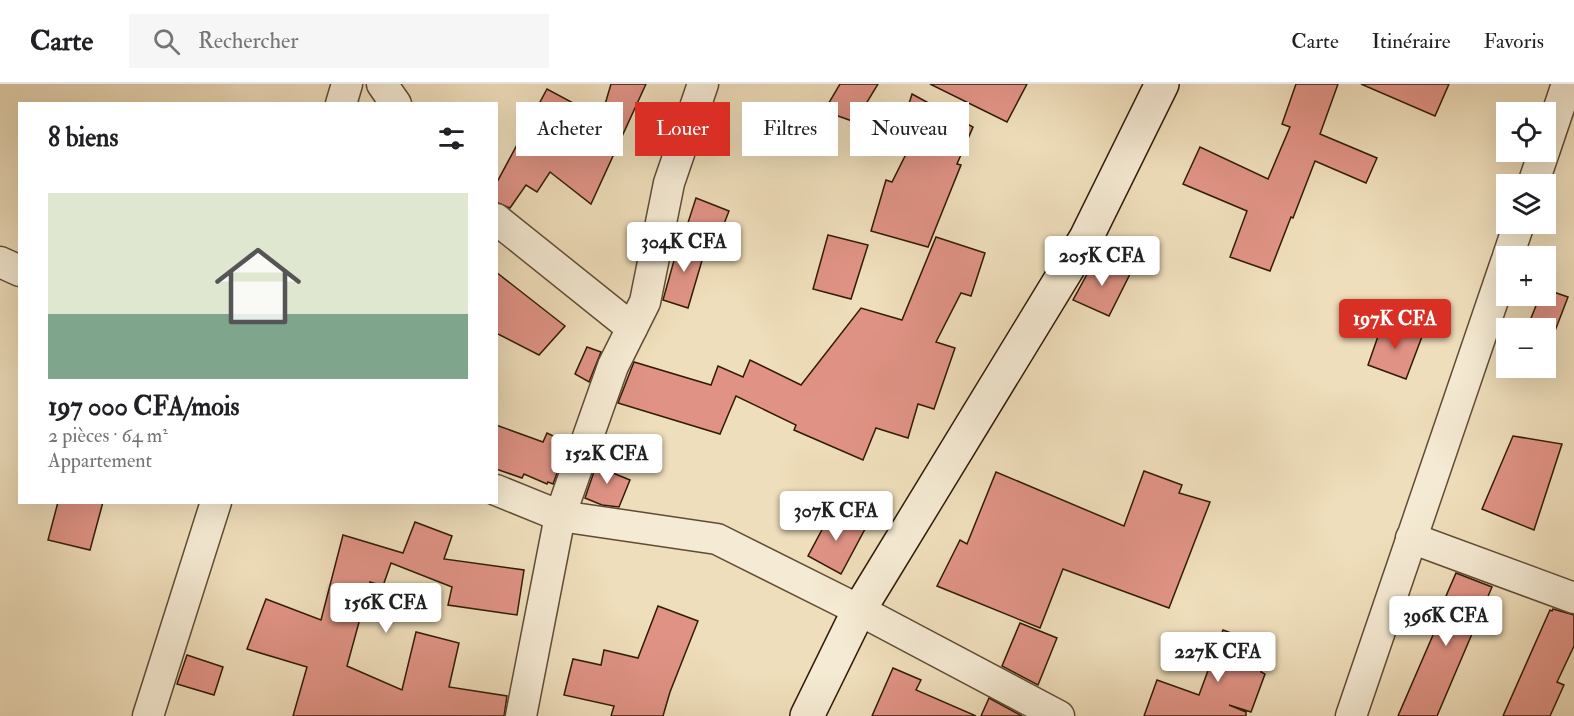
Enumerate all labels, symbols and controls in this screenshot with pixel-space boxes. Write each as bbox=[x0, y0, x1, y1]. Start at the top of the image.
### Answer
search box bbox=[129, 14, 549, 68]
text: Carte bbox=[30, 24, 93, 59]
icon: search bbox=[150, 25, 183, 58]
text: Rechercher bbox=[198, 27, 298, 55]
text: Carte bbox=[1291, 28, 1339, 55]
text: Itinéraire bbox=[1372, 28, 1450, 55]
text: Favoris bbox=[1483, 28, 1544, 55]
chip: Acheter bbox=[516, 102, 623, 156]
chip: Louer bbox=[635, 102, 730, 156]
chip: Filtres bbox=[742, 102, 838, 156]
chip: Nouveau bbox=[850, 102, 969, 156]
map controls bbox=[1496, 102, 1556, 378]
button: locate bbox=[1496, 102, 1556, 162]
text: 8 biens bbox=[48, 122, 118, 154]
icon: filters bbox=[435, 122, 468, 155]
button: layers bbox=[1496, 174, 1556, 234]
pin: 304K CFA bbox=[622, 222, 746, 273]
text: 304K CFA bbox=[641, 229, 727, 254]
icon: home bbox=[204, 232, 312, 340]
pin: 205K CFA bbox=[1040, 236, 1164, 287]
text: 205K CFA bbox=[1059, 243, 1145, 268]
button: + bbox=[1496, 246, 1556, 306]
pin: 197K CFA bbox=[1333, 299, 1457, 350]
text: 197K CFA bbox=[1353, 306, 1437, 331]
button: − bbox=[1496, 318, 1556, 378]
text: 197 000 CFA/mois bbox=[48, 391, 240, 423]
text: 2 pièces · 64 m² bbox=[48, 423, 168, 448]
pin: 152K CFA bbox=[545, 434, 669, 485]
text: 152K CFA bbox=[565, 441, 649, 466]
text: Appartement bbox=[48, 448, 152, 473]
pin: 307K CFA bbox=[774, 491, 898, 542]
text: 307K CFA bbox=[794, 498, 878, 523]
pin: 156K CFA bbox=[324, 583, 448, 634]
text: 156K CFA bbox=[344, 590, 428, 615]
pin: 396K CFA bbox=[1384, 596, 1508, 647]
text: 396K CFA bbox=[1403, 603, 1489, 628]
pin: 227K CFA bbox=[1156, 632, 1280, 683]
text: 227K CFA bbox=[1175, 639, 1261, 664]

